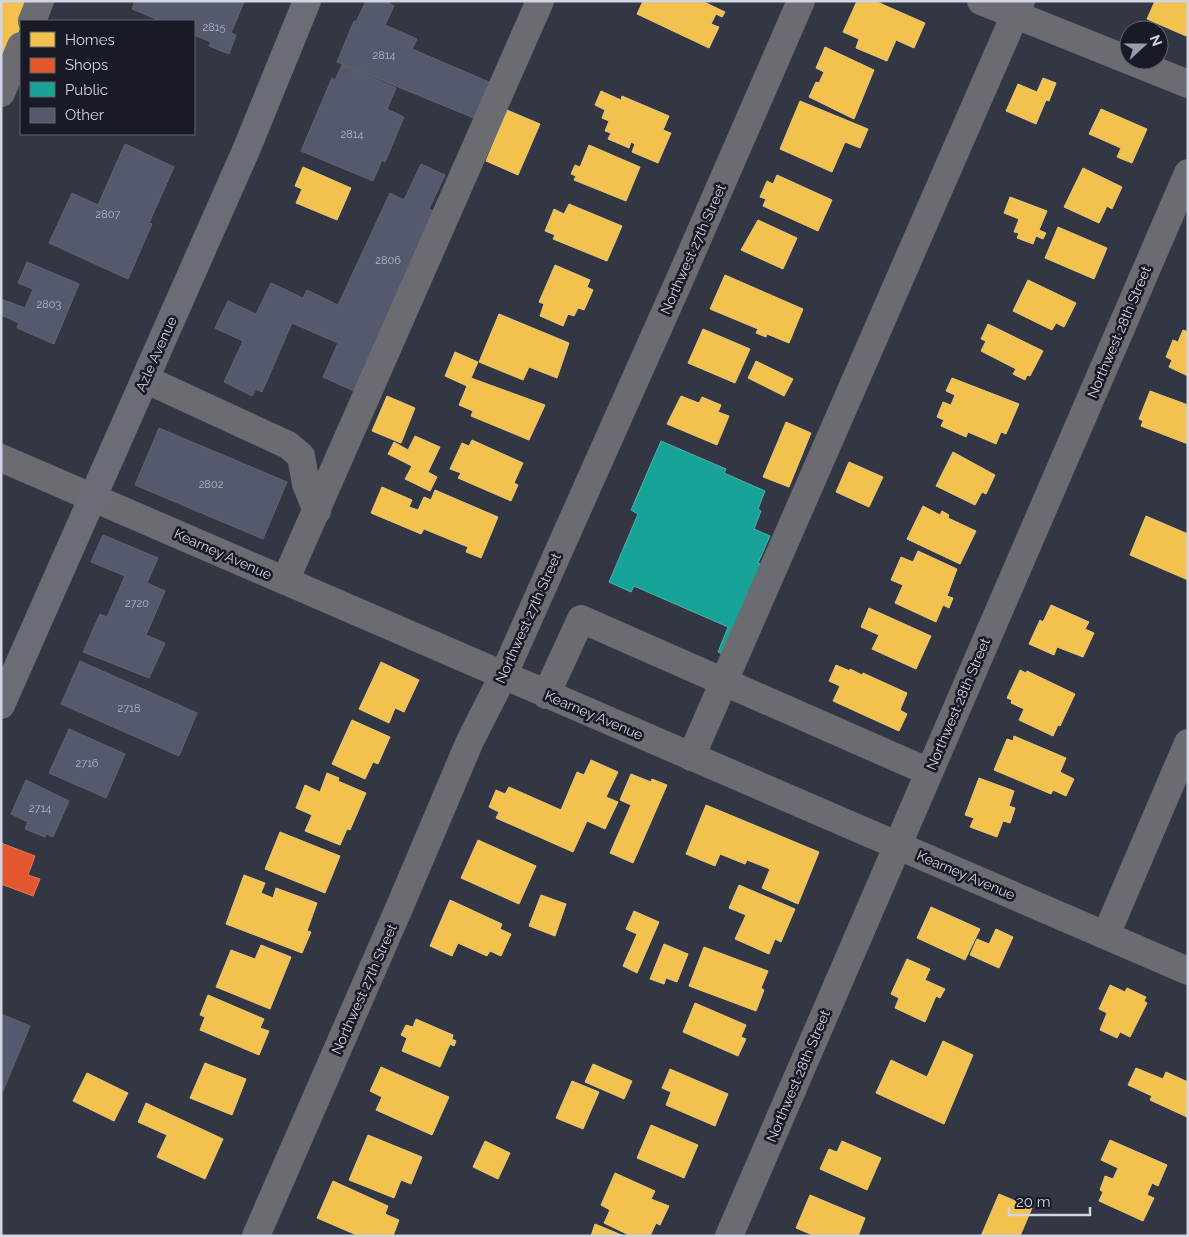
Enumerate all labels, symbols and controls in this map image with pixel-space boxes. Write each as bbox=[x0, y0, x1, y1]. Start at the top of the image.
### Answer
legend bbox=[20, 20, 195, 135]
north arrow bbox=[1119, 20, 1169, 70]
house number: 2815 bbox=[203, 21, 225, 34]
text: Homes bbox=[65, 31, 115, 49]
text: N bbox=[1147, 32, 1166, 48]
house number: 2814 bbox=[373, 49, 395, 62]
text: Shops bbox=[65, 56, 108, 74]
text: Public bbox=[65, 81, 108, 99]
text: Other bbox=[65, 106, 105, 124]
house number: 2814 bbox=[341, 128, 363, 141]
street label: Northwest 27th Street bbox=[657, 181, 729, 317]
house number: 2807 bbox=[96, 208, 121, 221]
house number: 2806 bbox=[375, 254, 401, 267]
street label: Northwest 28th Street bbox=[1084, 263, 1154, 400]
house number: 2803 bbox=[37, 298, 62, 311]
street label: Azle Avenue bbox=[132, 314, 180, 394]
house number: 2802 bbox=[199, 478, 224, 491]
street label: Kearney Avenue bbox=[172, 525, 274, 583]
street label: Northwest 27th Street bbox=[492, 550, 564, 686]
house number: 2720 bbox=[125, 597, 149, 610]
street label: Northwest 28th Street bbox=[923, 635, 993, 772]
street label: Kearney Avenue bbox=[543, 687, 645, 743]
house number: 2718 bbox=[118, 702, 140, 715]
house number: 2716 bbox=[76, 757, 99, 770]
house number: 2714 bbox=[29, 802, 51, 815]
street label: Kearney Avenue bbox=[915, 847, 1017, 903]
street label: Northwest 27th Street bbox=[328, 921, 400, 1057]
street label: Northwest 28th Street bbox=[763, 1007, 833, 1144]
scale bar bbox=[1009, 1184, 1090, 1216]
text: 20 m bbox=[1016, 1193, 1051, 1211]

